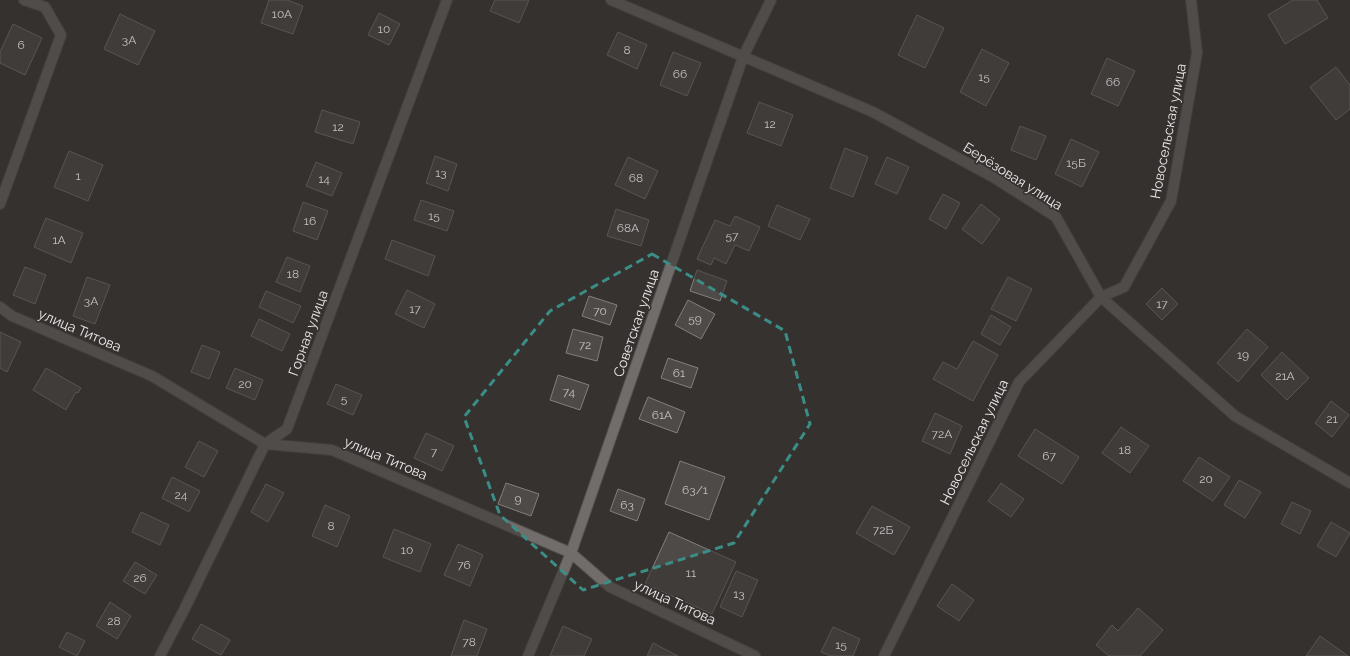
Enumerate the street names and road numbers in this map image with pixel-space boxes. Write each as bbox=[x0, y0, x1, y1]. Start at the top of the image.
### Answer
street label: Новосельская улица bbox=[1147, 62, 1189, 200]
street label: Берёзовая улица bbox=[960, 139, 1066, 213]
street label: Советская улица bbox=[610, 267, 662, 379]
street label: Горная улица bbox=[285, 288, 331, 378]
street label: улица Титова bbox=[36, 305, 124, 355]
street label: Новосельская улица bbox=[937, 377, 1011, 507]
street label: улица Титова bbox=[342, 433, 430, 483]
street label: улица Титова bbox=[632, 576, 718, 628]

